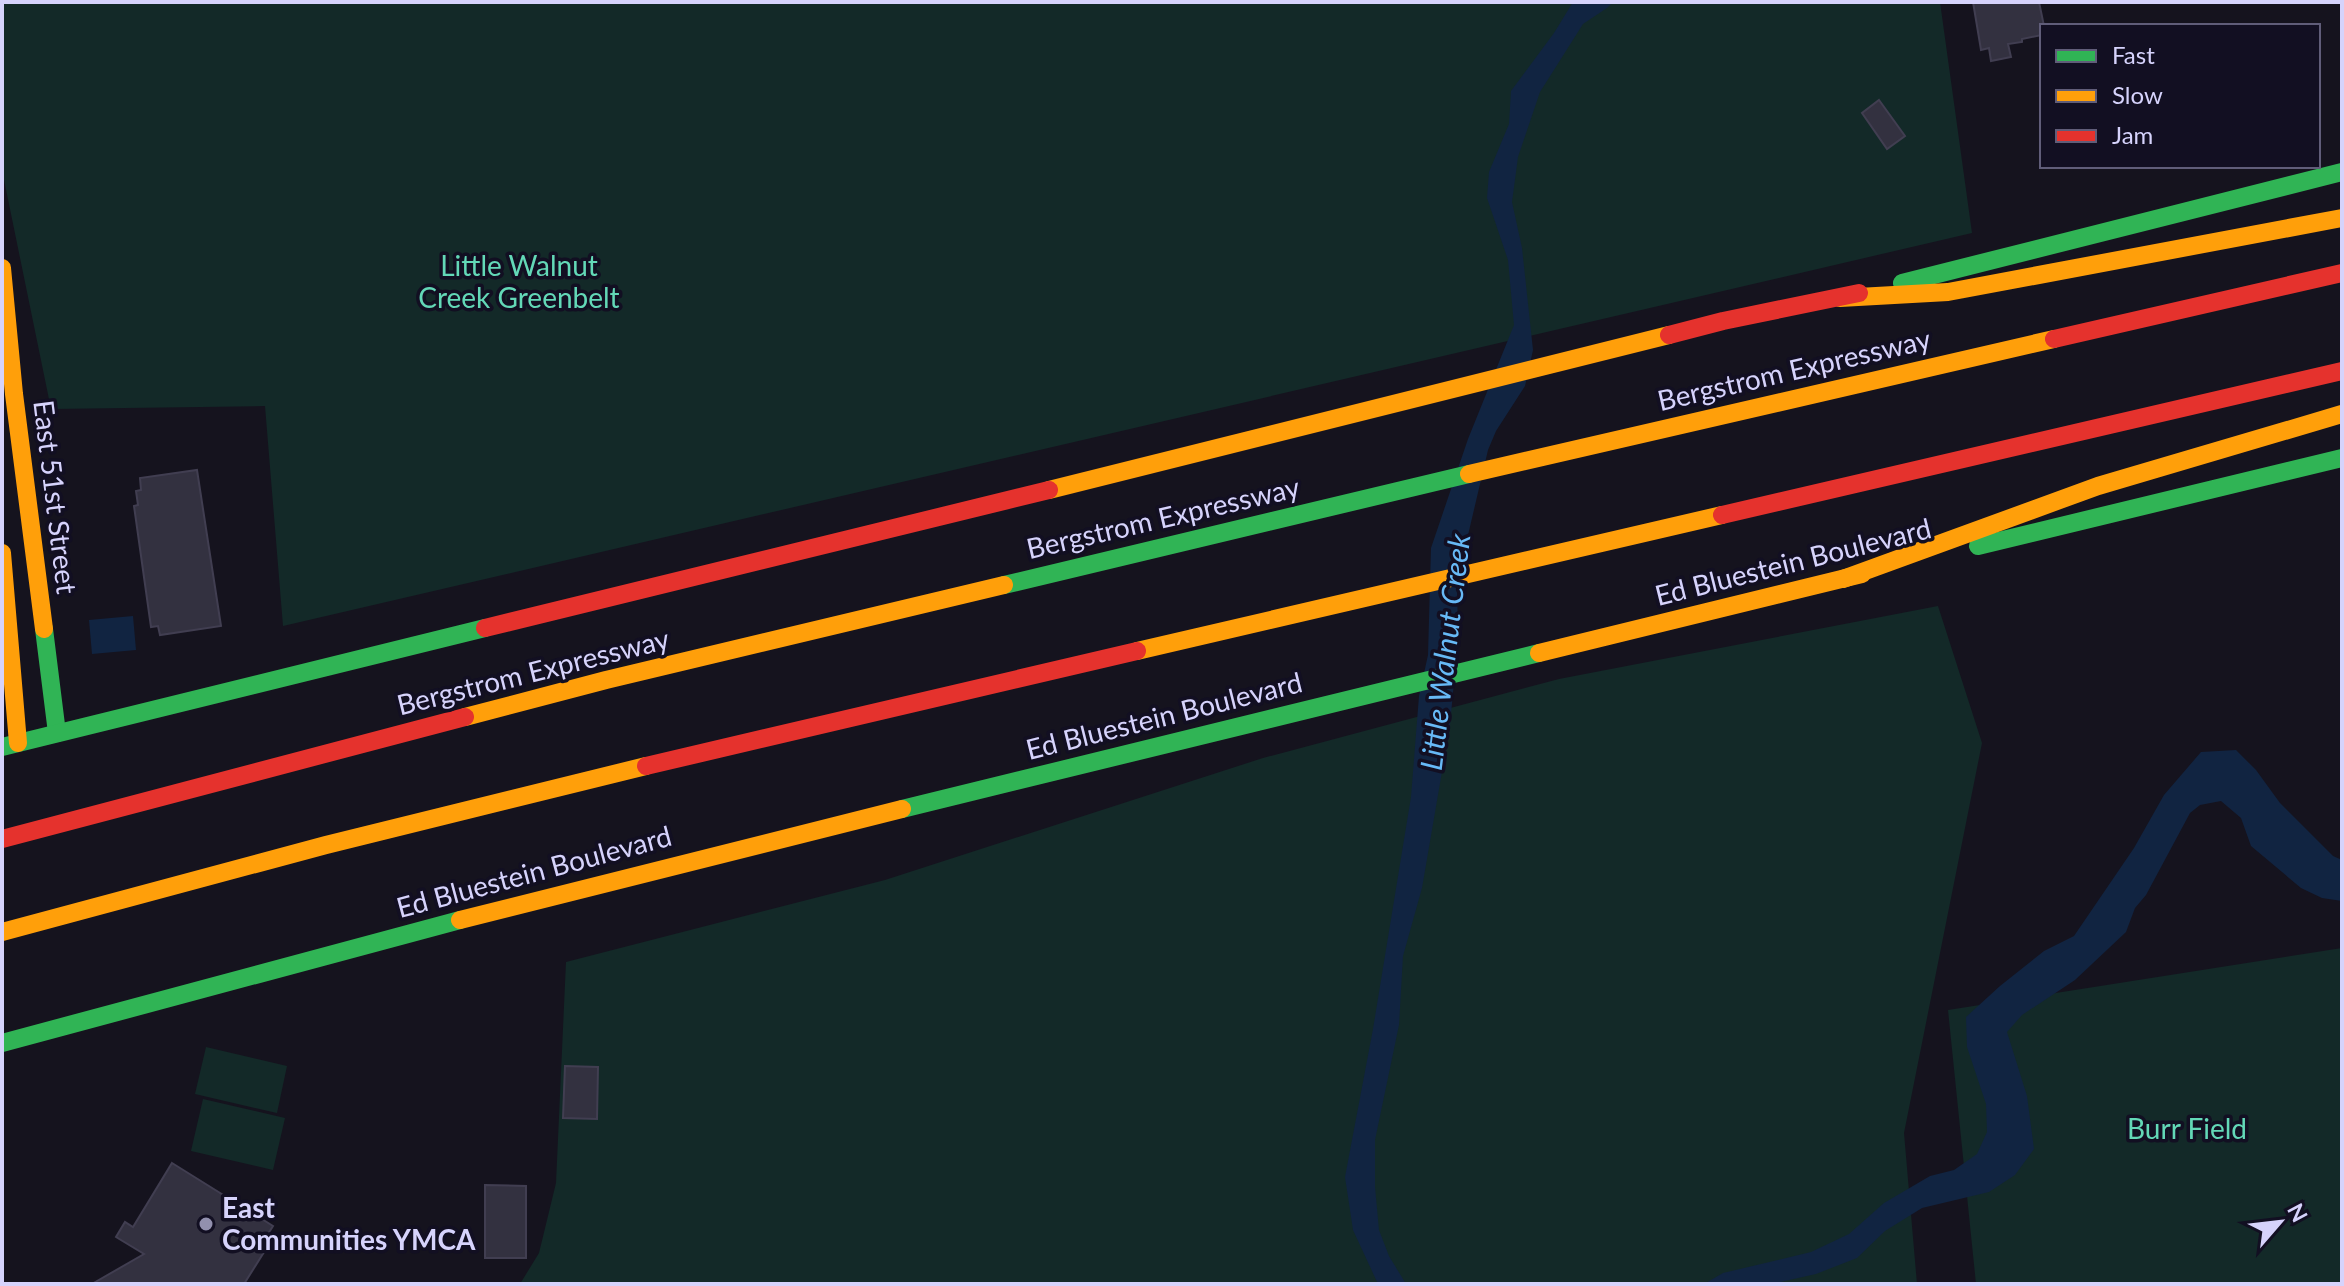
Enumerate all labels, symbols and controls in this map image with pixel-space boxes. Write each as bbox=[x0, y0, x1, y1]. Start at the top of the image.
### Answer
legend bbox=[2040, 24, 2320, 168]
text: Fast bbox=[2112, 40, 2155, 69]
text: Slow bbox=[2112, 80, 2163, 109]
text: Jam bbox=[2112, 120, 2153, 149]
park label: Little Walnut Creek Greenbelt bbox=[418, 248, 620, 314]
street label: Bergstrom Expressway bbox=[1654, 321, 1934, 417]
street label: East 51st Street bbox=[27, 398, 85, 596]
street label: Bergstrom Expressway bbox=[1023, 469, 1303, 565]
street label: Ed Bluestein Boulevard bbox=[1651, 510, 1934, 612]
water label: Little Walnut Creek bbox=[1412, 531, 1476, 772]
street label: Bergstrom Expressway bbox=[393, 621, 673, 721]
street label: Ed Bluestein Boulevard bbox=[1022, 664, 1305, 766]
street label: Ed Bluestein Boulevard bbox=[392, 818, 675, 924]
park label: Burr Field bbox=[2127, 1111, 2247, 1145]
north arrow bbox=[2240, 1182, 2320, 1262]
place label: East Communities YMCA bbox=[222, 1190, 476, 1256]
text: N bbox=[2282, 1199, 2314, 1226]
marker: East Communities YMCA bbox=[197, 1215, 215, 1233]

